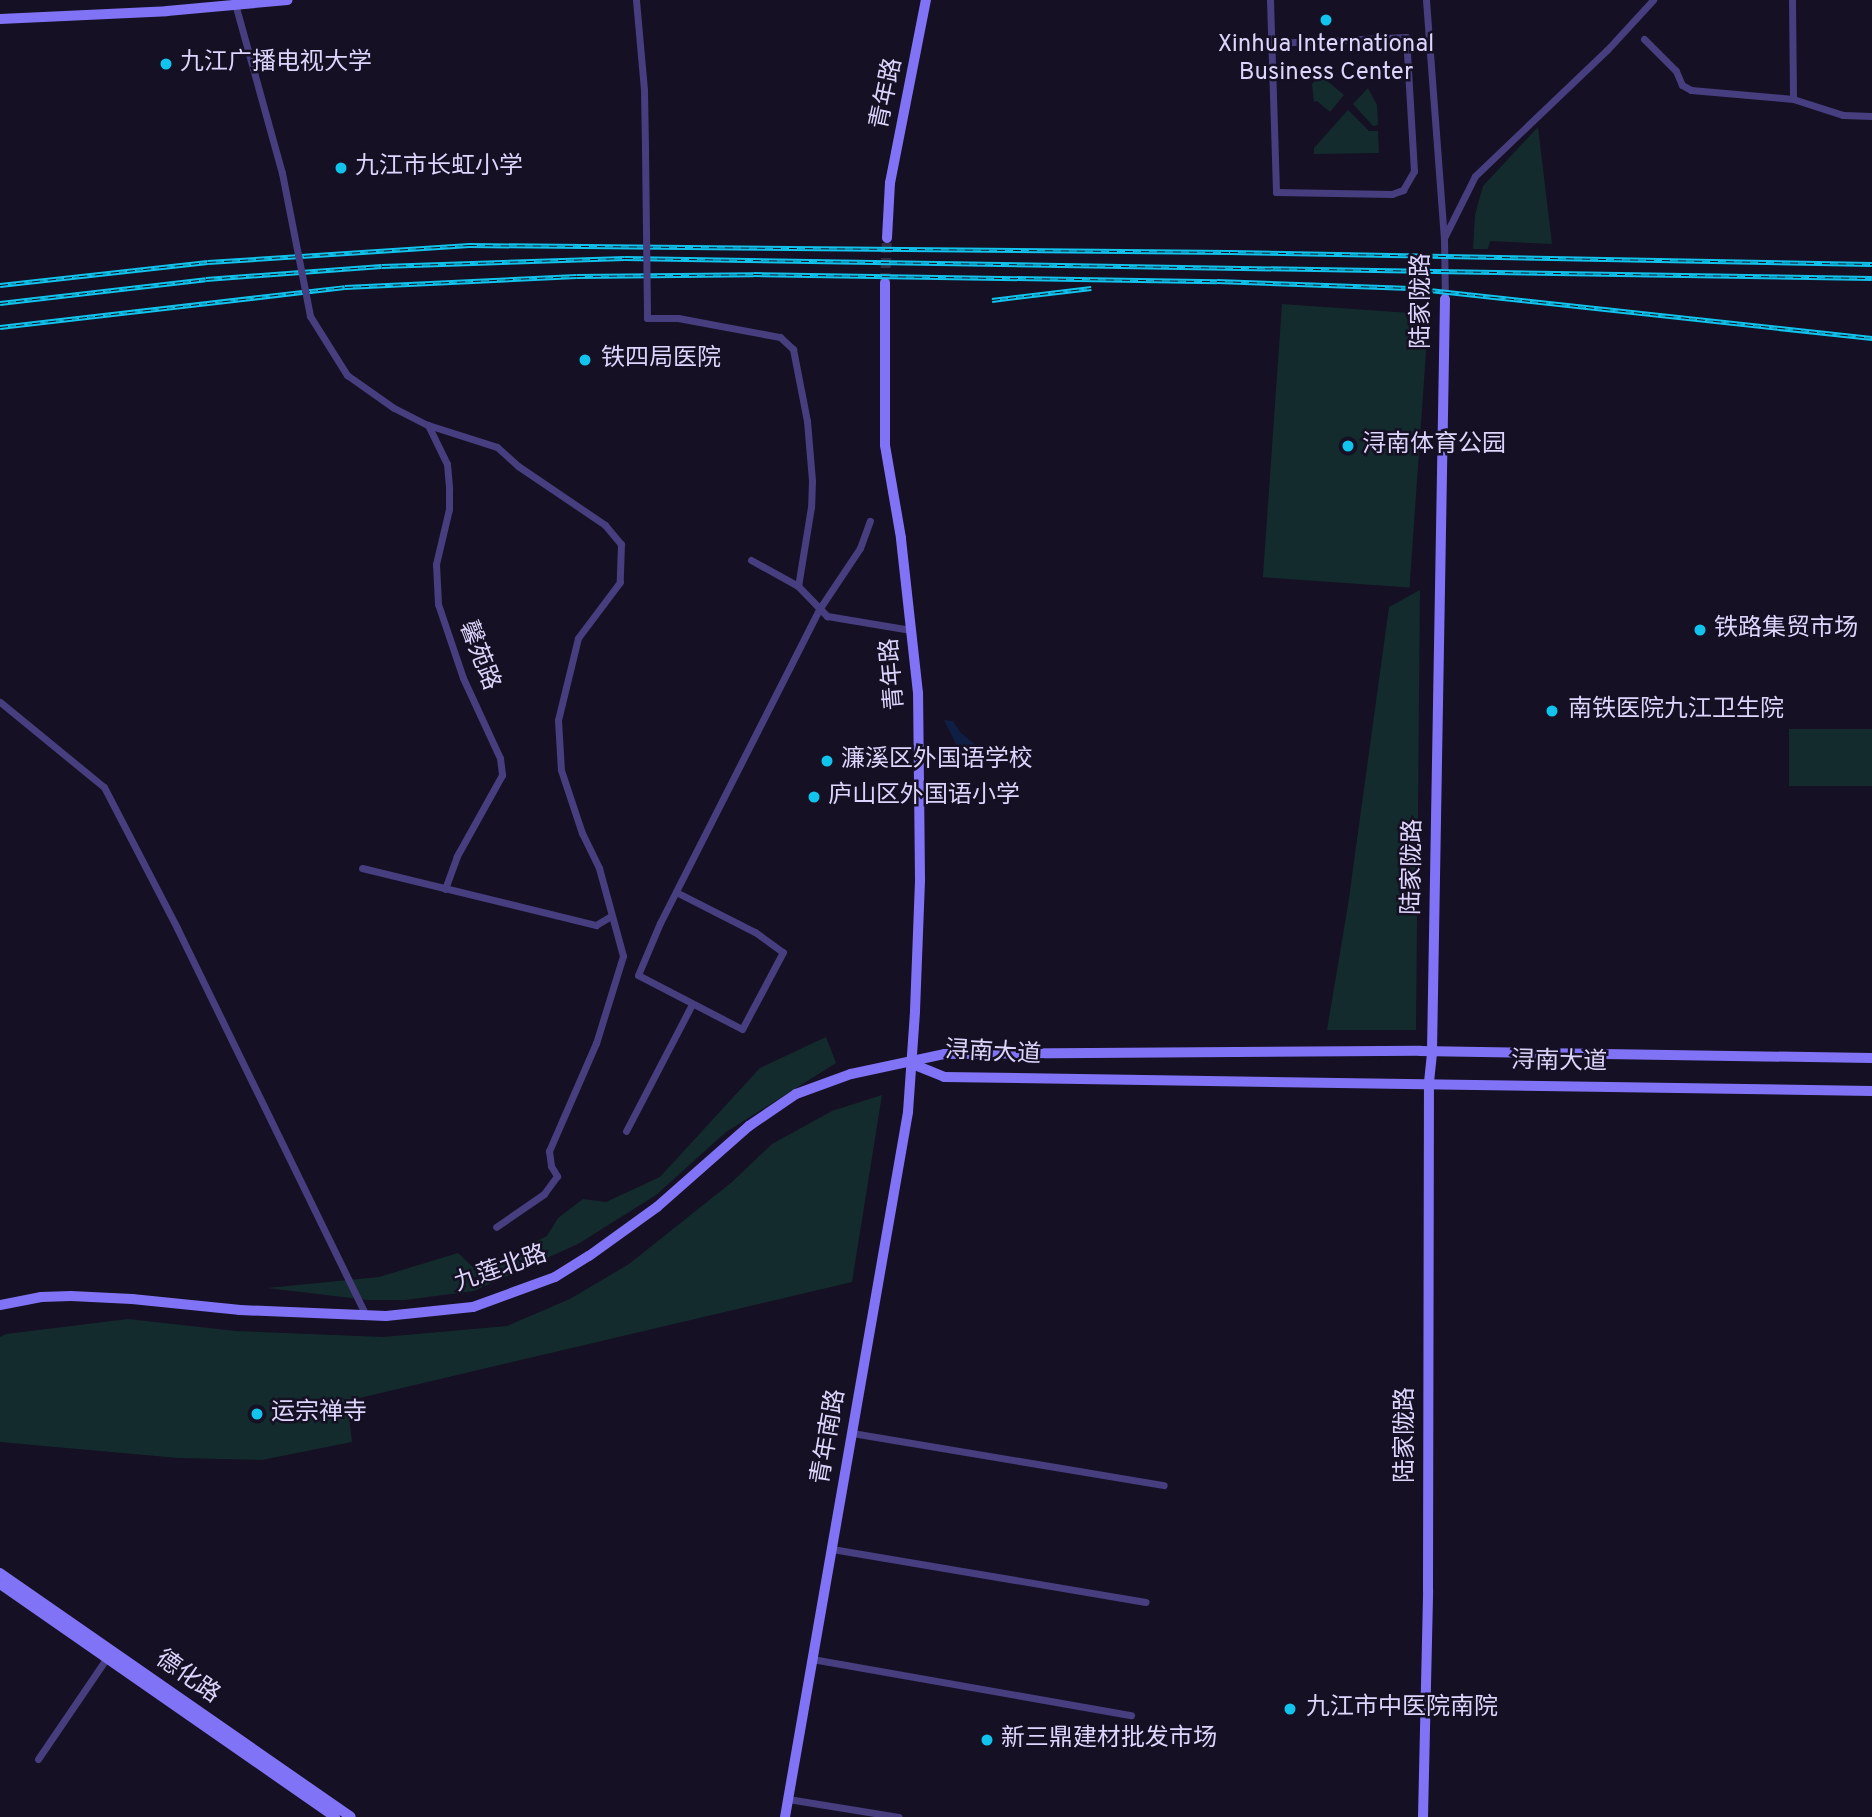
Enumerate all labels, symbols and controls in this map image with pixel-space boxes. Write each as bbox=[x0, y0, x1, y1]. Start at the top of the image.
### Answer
marker: Xinhua International Business Center bbox=[1318, 12, 1334, 28]
place label: Xinhua International Business Center bbox=[1218, 32, 1434, 88]
place label: 九江广播电视大学 bbox=[180, 50, 372, 78]
marker: 九江广播电视大学 bbox=[158, 56, 174, 72]
street label: 青年路 bbox=[866, 56, 910, 132]
place label: 九江市长虹小学 bbox=[355, 154, 523, 182]
marker: 九江市长虹小学 bbox=[333, 160, 349, 176]
street label: 陆家陇路 bbox=[1409, 253, 1437, 349]
place label: 铁四局医院 bbox=[601, 346, 721, 374]
marker: 铁四局医院 bbox=[575, 350, 595, 370]
place label: 浔南体育公园 bbox=[1362, 432, 1506, 460]
marker: 浔南体育公园 bbox=[1340, 438, 1356, 454]
place label: 铁路集贸市场 bbox=[1714, 616, 1858, 644]
street label: 馨苑路 bbox=[452, 617, 504, 695]
marker: 铁路集贸市场 bbox=[1692, 622, 1708, 638]
street label: 青年路 bbox=[877, 637, 911, 711]
place label: 南铁医院九江卫生院 bbox=[1568, 697, 1784, 725]
marker: 南铁医院九江卫生院 bbox=[1542, 701, 1562, 721]
place label: 濂溪区外国语学校 bbox=[841, 747, 1033, 775]
marker: 濂溪区外国语学校 bbox=[819, 753, 835, 769]
place label: 庐山区外国语小学 bbox=[828, 783, 1020, 811]
marker: 庐山区外国语小学 bbox=[806, 789, 822, 805]
street label: 陆家陇路 bbox=[1399, 819, 1429, 915]
street label: 浔南大道 bbox=[944, 1037, 1042, 1071]
street label: 浔南大道 bbox=[1511, 1048, 1607, 1078]
street label: 九莲北路 bbox=[451, 1241, 551, 1299]
street label: 青年南路 bbox=[807, 1387, 853, 1487]
street label: 陆家陇路 bbox=[1393, 1387, 1421, 1483]
place label: 运宗禅寺 bbox=[271, 1400, 367, 1428]
marker: 运宗禅寺 bbox=[249, 1406, 265, 1422]
street label: 德化路 bbox=[149, 1646, 225, 1710]
place label: 九江市中医院南院 bbox=[1306, 1695, 1498, 1723]
marker: 九江市中医院南院 bbox=[1280, 1699, 1300, 1719]
place label: 新三鼎建材批发市场 bbox=[1001, 1726, 1217, 1754]
marker: 新三鼎建材批发市场 bbox=[979, 1732, 995, 1748]

